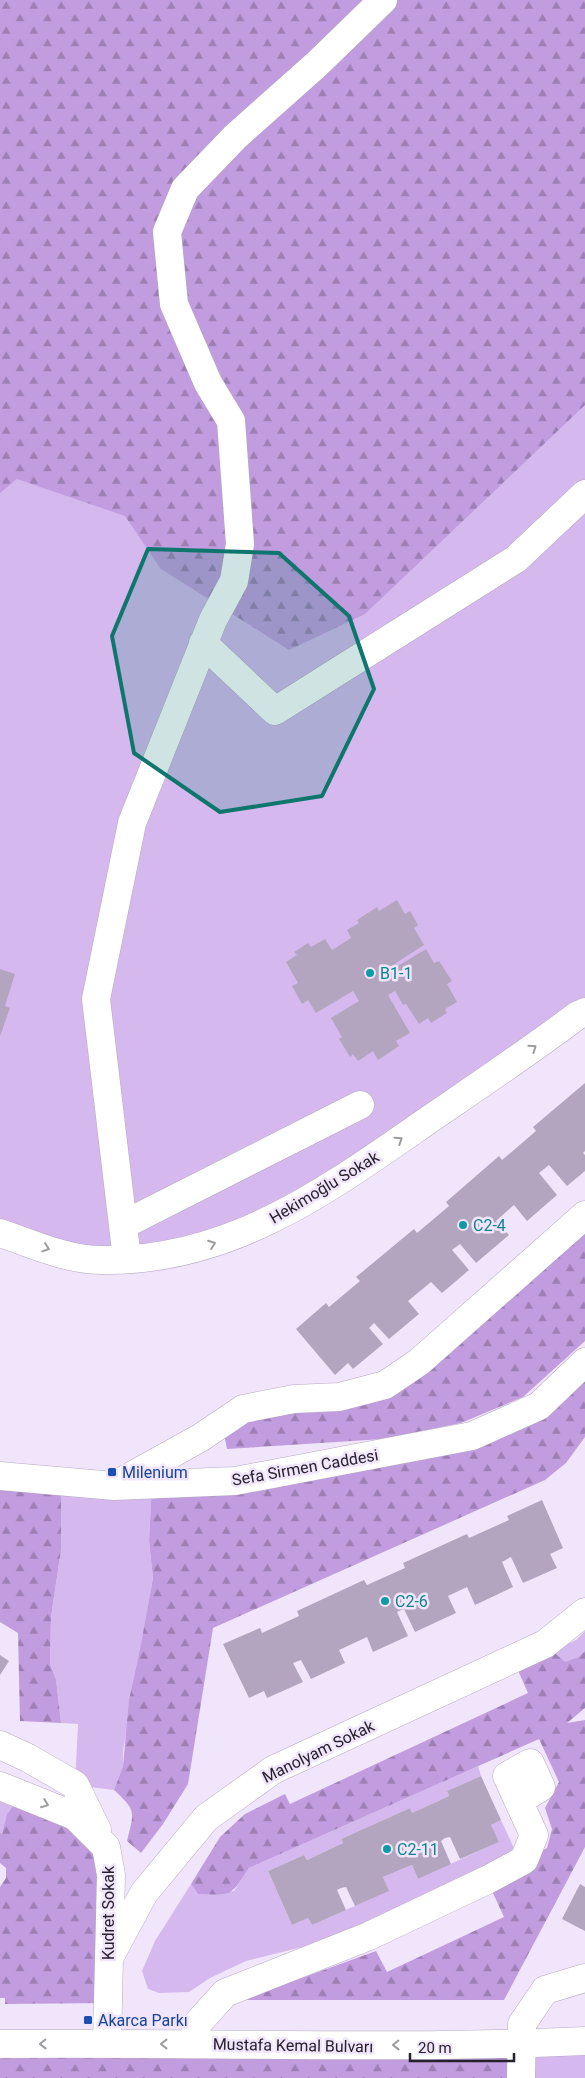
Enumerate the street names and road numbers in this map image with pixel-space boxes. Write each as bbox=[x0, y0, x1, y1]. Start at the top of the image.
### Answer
street label: Hekimoğlu Sokak bbox=[266, 1147, 383, 1228]
street label: Sefa Sirmen Caddesi bbox=[230, 1445, 380, 1490]
street label: Manolyam Sokak bbox=[259, 1716, 378, 1787]
street label: Kudret Sokak bbox=[99, 1865, 118, 1960]
street label: Mustafa Kemal Bulvarı bbox=[213, 2035, 373, 2056]

